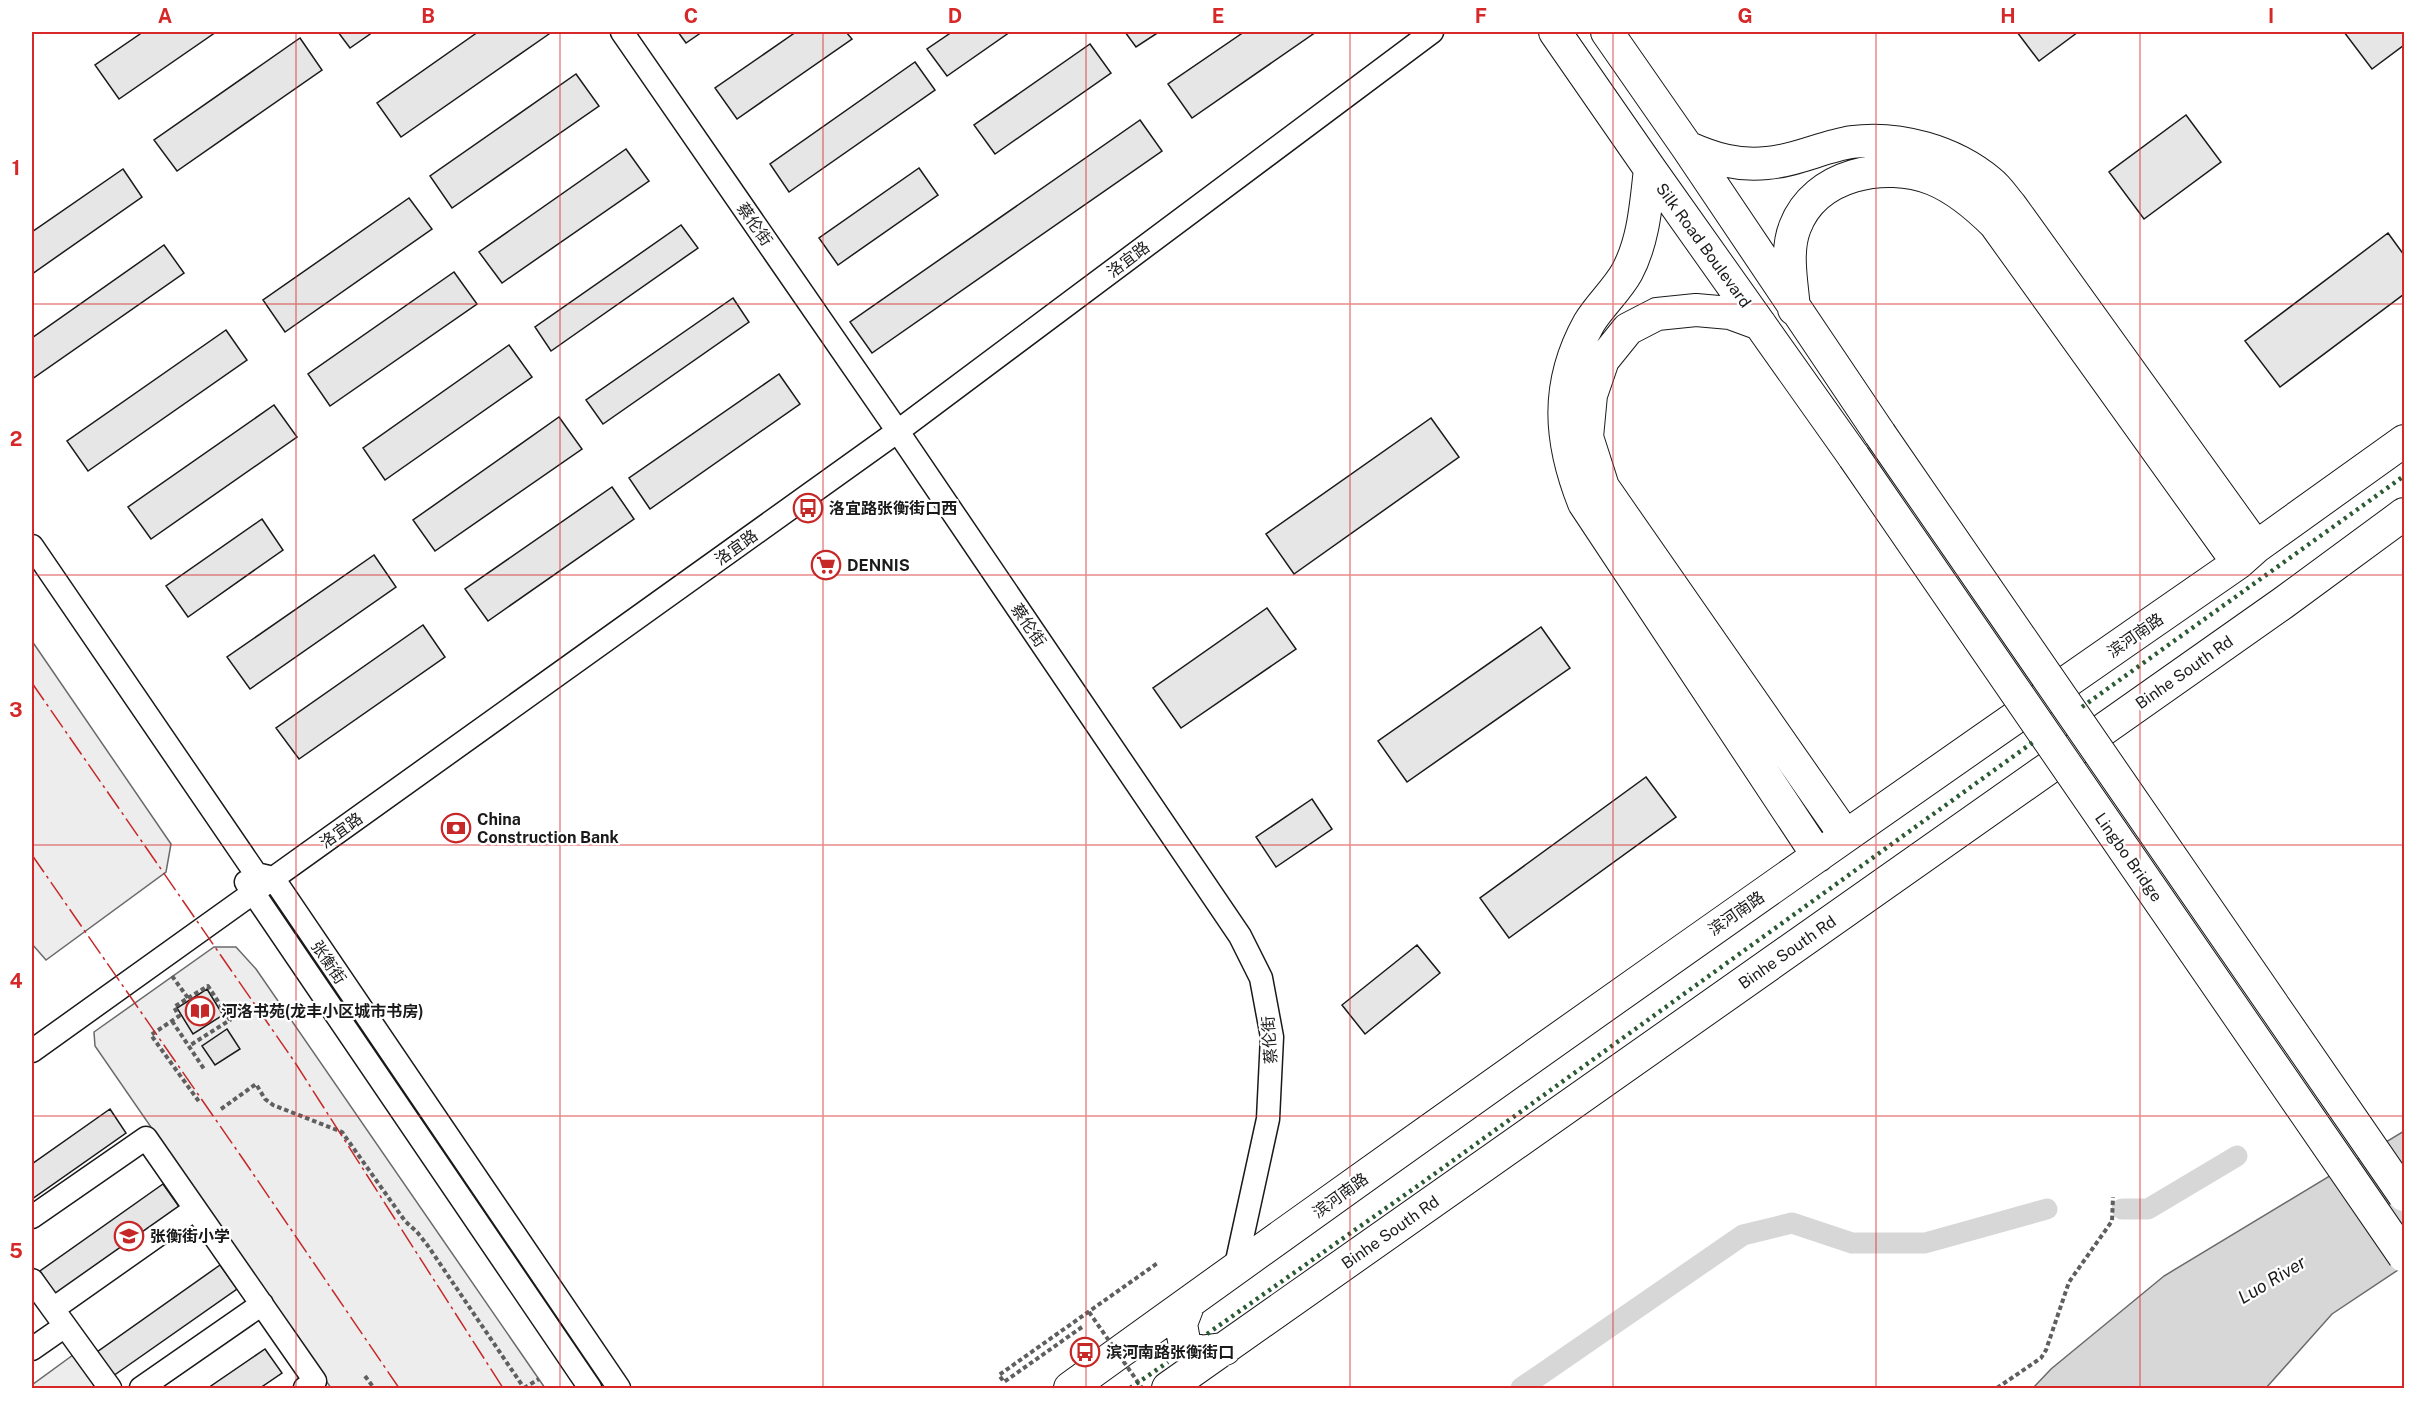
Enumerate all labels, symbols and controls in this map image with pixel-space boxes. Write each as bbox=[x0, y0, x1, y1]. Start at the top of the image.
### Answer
text: A bbox=[158, 4, 172, 28]
text: B bbox=[421, 4, 435, 28]
text: C bbox=[684, 4, 698, 28]
text: D bbox=[948, 4, 962, 28]
text: E bbox=[1212, 4, 1224, 28]
text: F bbox=[1475, 4, 1487, 28]
text: G bbox=[1737, 4, 1753, 28]
text: H bbox=[2000, 4, 2016, 28]
text: I bbox=[2268, 4, 2274, 28]
text: 1 bbox=[12, 156, 20, 180]
street label: Silk Road Boulevard bbox=[1652, 179, 1755, 311]
street label: 蔡伦街 bbox=[733, 199, 776, 249]
street label: 洛宜路 bbox=[1103, 237, 1153, 281]
text: 2 bbox=[10, 427, 22, 451]
bus stop icon: 洛宜路张衡街口西 bbox=[792, 492, 824, 524]
place label: 洛宜路张衡街口西 bbox=[829, 499, 957, 518]
street label: 洛宜路 bbox=[711, 526, 761, 569]
supermarket icon: DENNIS bbox=[810, 549, 842, 581]
place label: DENNIS bbox=[847, 556, 910, 575]
street label: 蔡伦街 bbox=[1007, 600, 1050, 650]
street label: 滨河南路 bbox=[2104, 609, 2167, 662]
street label: Binhe South Rd bbox=[2132, 632, 2237, 713]
text: 3 bbox=[9, 698, 23, 722]
street label: 洛宜路 bbox=[316, 809, 366, 852]
street label: Lingbo Bridge bbox=[2091, 809, 2166, 905]
place label: China Construction Bank bbox=[477, 810, 619, 847]
bank icon: China Construction Bank bbox=[440, 812, 472, 844]
street label: 滨河南路 bbox=[1705, 887, 1768, 940]
street label: Binhe South Rd bbox=[1735, 912, 1840, 993]
street label: 张衡街 bbox=[307, 937, 350, 987]
text: 4 bbox=[9, 969, 23, 993]
library icon: 河洛书苑(龙丰小区城市书房) bbox=[184, 995, 216, 1027]
place label: 河洛书苑(龙丰小区城市书房) bbox=[221, 1002, 424, 1021]
street label: 蔡伦街 bbox=[1258, 1015, 1281, 1065]
street label: 滨河南路 bbox=[1309, 1169, 1372, 1222]
street label: Binhe South Rd bbox=[1338, 1192, 1443, 1273]
school or university icon: 张衡街小学 bbox=[113, 1220, 145, 1252]
place label: 张衡街小学 bbox=[150, 1227, 230, 1246]
text: 5 bbox=[9, 1239, 23, 1263]
water label: Luo River bbox=[2234, 1251, 2310, 1308]
bus stop icon: 滨河南路张衡街口 bbox=[1069, 1336, 1101, 1368]
place label: 滨河南路张衡街口 bbox=[1106, 1343, 1234, 1362]

